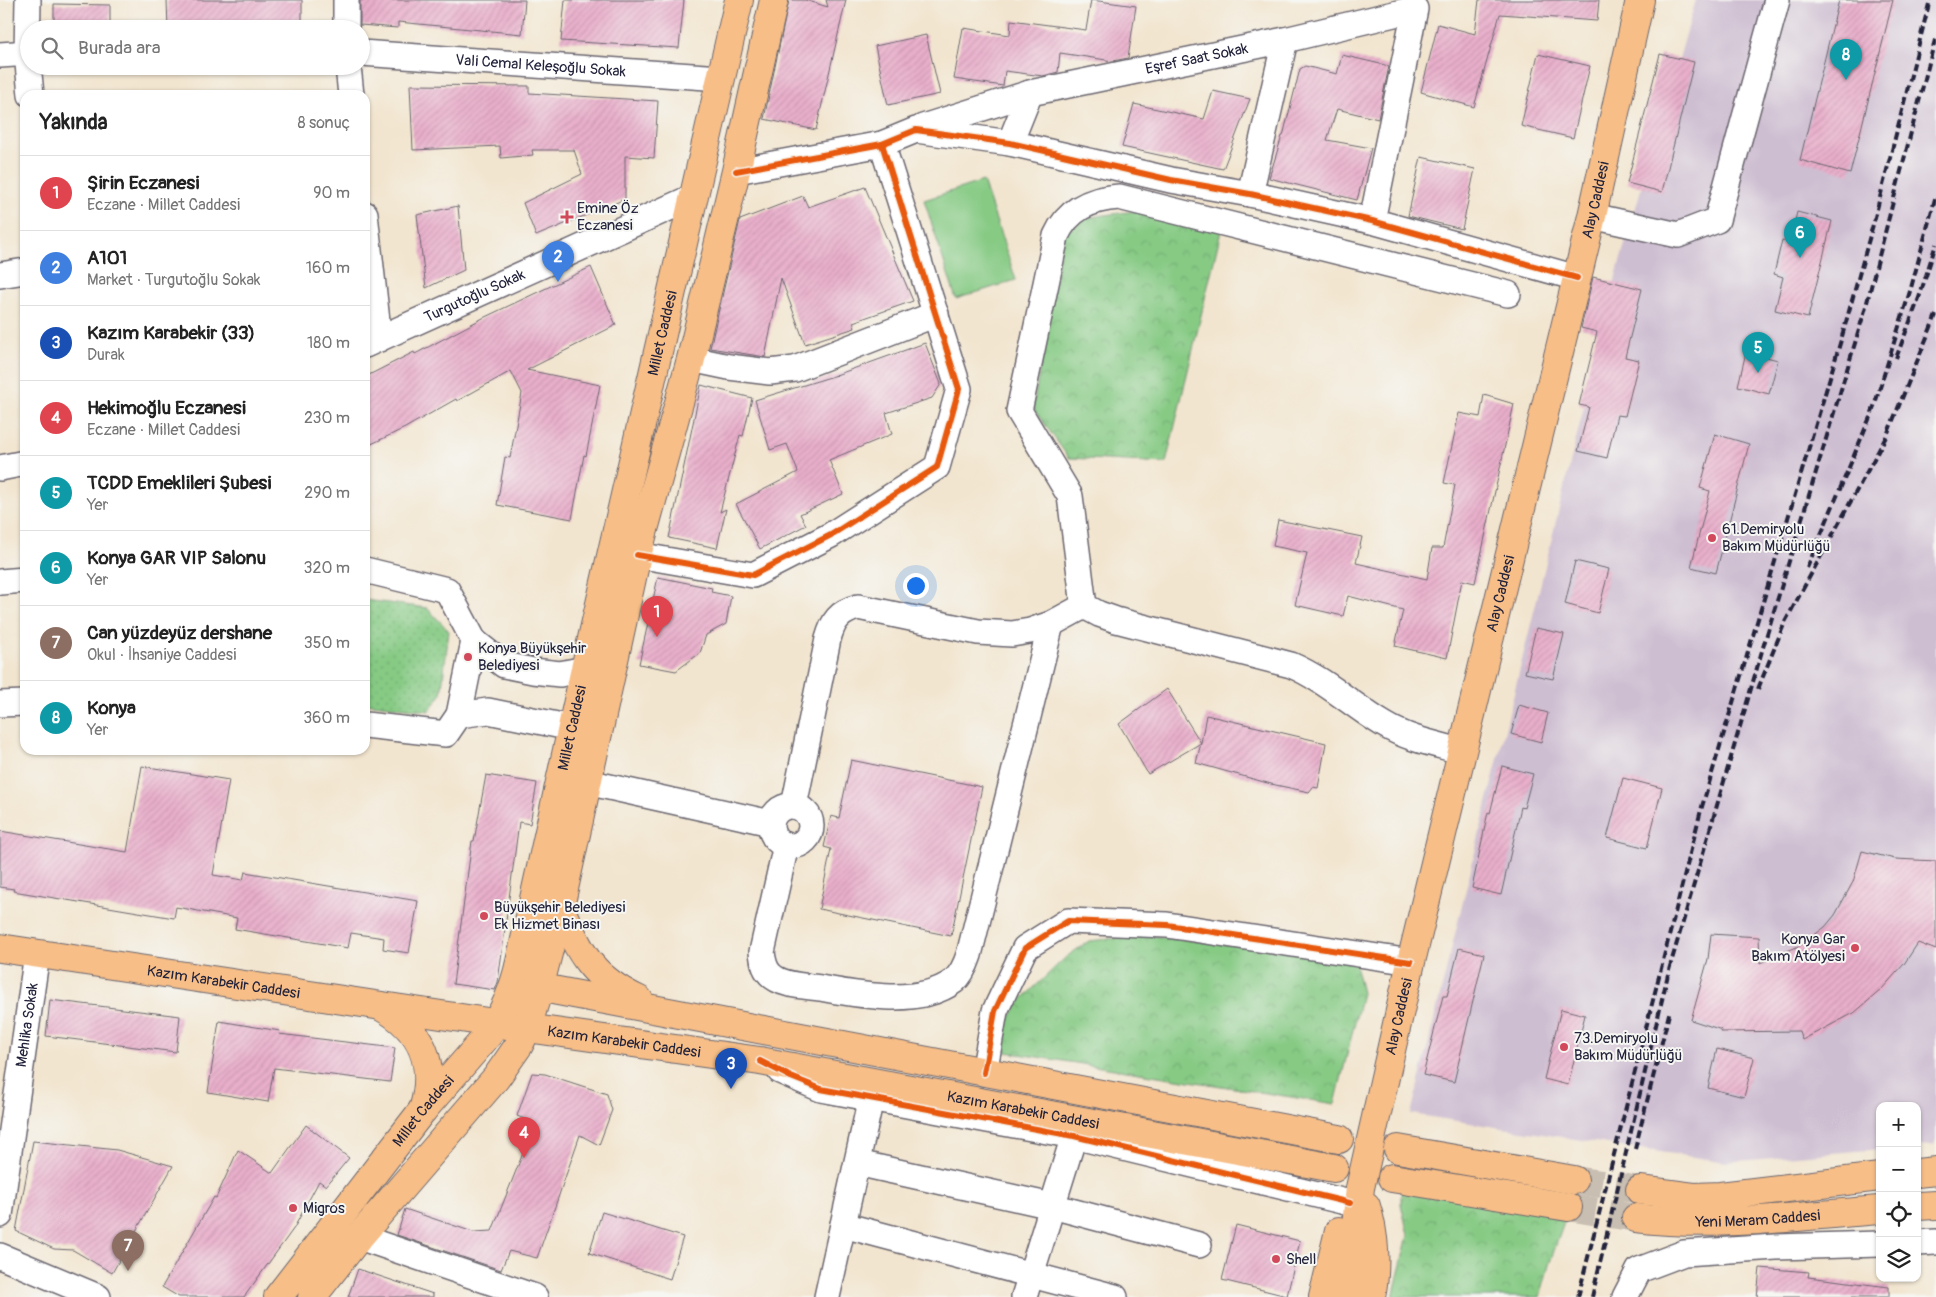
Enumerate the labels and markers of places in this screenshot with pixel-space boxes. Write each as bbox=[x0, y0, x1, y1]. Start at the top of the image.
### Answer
pin: 8 bbox=[1830, 39, 1862, 80]
place label: Emine Öz Eczanesi bbox=[577, 199, 639, 235]
marker: Emine Öz Eczanesi bbox=[561, 211, 573, 223]
pin: 6 bbox=[1784, 217, 1816, 258]
pin: 2 bbox=[542, 241, 574, 282]
pin: 5 bbox=[1742, 332, 1774, 373]
place label: 61.Demiryolu Bakım Müdürlüğü bbox=[1722, 520, 1830, 556]
marker: 61.Demiryolu Bakım Müdürlüğü bbox=[1706, 532, 1718, 544]
pin: 1 bbox=[641, 596, 673, 637]
place label: Konya Büyükşehir Belediyesi bbox=[478, 639, 587, 675]
marker: Konya Büyükşehir Belediyesi bbox=[462, 651, 474, 663]
place label: Büyükşehir Belediyesi Ek Hizmet Binası bbox=[494, 898, 625, 934]
marker: Büyükşehir Belediyesi Ek Hizmet Binası bbox=[478, 910, 490, 922]
place label: Konya Gar Bakım Atölyesi bbox=[1751, 930, 1846, 966]
marker: Konya Gar Bakım Atölyesi bbox=[1849, 942, 1861, 954]
place label: 73.Demiryolu Bakım Müdürlüğü bbox=[1574, 1029, 1682, 1065]
marker: 73.Demiryolu Bakım Müdürlüğü bbox=[1558, 1041, 1570, 1053]
pin: 3 bbox=[715, 1048, 747, 1089]
pin: 4 bbox=[508, 1117, 540, 1158]
place label: Migros bbox=[303, 1199, 345, 1218]
marker: Migros bbox=[287, 1202, 299, 1214]
pin: 7 bbox=[112, 1230, 144, 1271]
place label: Shell bbox=[1286, 1250, 1316, 1269]
marker: Shell bbox=[1270, 1253, 1282, 1265]

